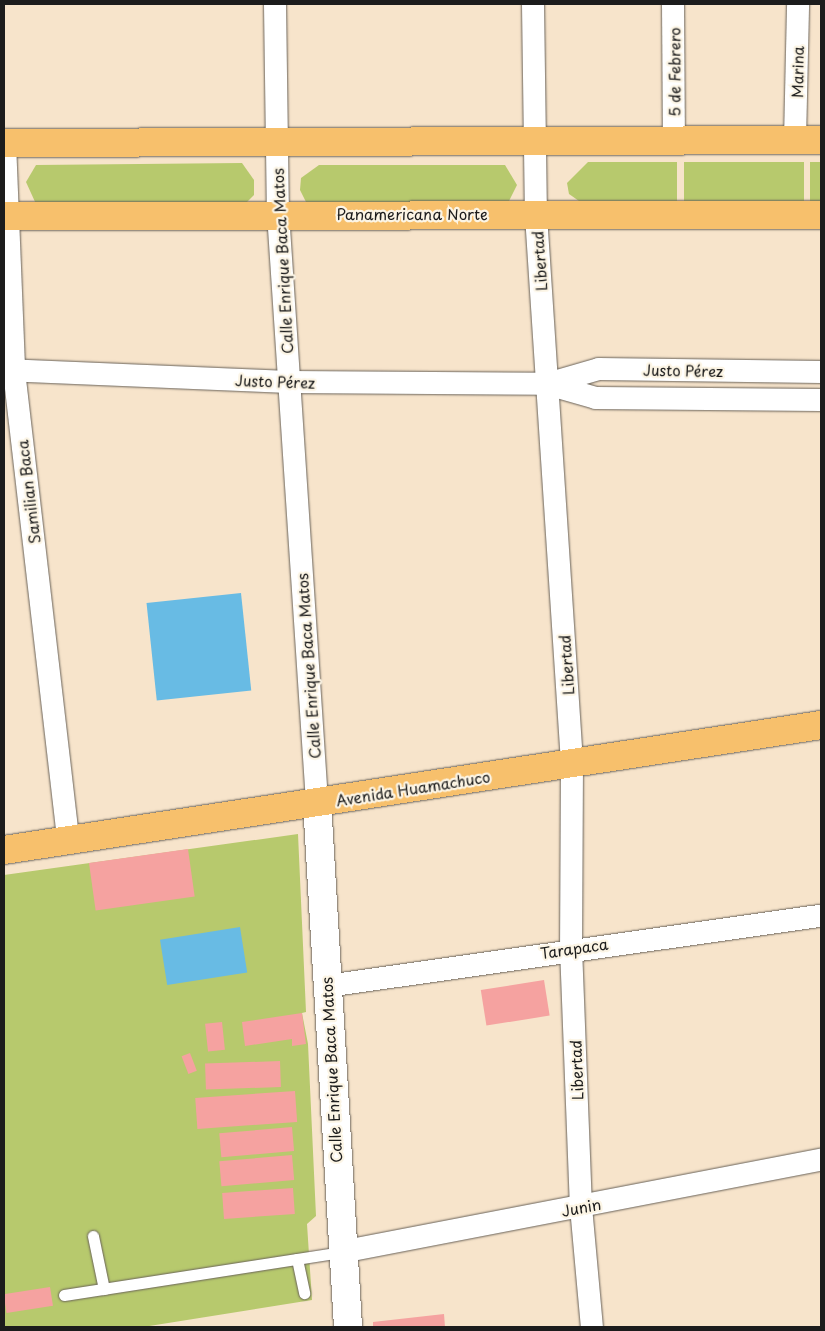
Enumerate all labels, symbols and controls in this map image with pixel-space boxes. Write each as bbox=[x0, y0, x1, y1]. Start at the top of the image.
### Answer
street label: 5 de Febrero bbox=[665, 27, 683, 117]
street label: Marina bbox=[788, 46, 806, 98]
street label: Calle Enrique Baca Matos bbox=[268, 167, 296, 355]
street label: Panamericana Norte bbox=[336, 205, 488, 223]
street label: Libertad bbox=[528, 230, 550, 292]
street label: Justo Pérez bbox=[642, 360, 724, 380]
street label: Justo Pérez bbox=[234, 371, 316, 391]
street label: Samilian Baca bbox=[13, 439, 43, 545]
street label: Calle Enrique Baca Matos bbox=[292, 572, 324, 760]
street label: Libertad bbox=[555, 634, 577, 696]
street label: Avenida Huamachuco bbox=[335, 767, 491, 809]
street label: Tarapaca bbox=[539, 934, 609, 962]
street label: Calle Enrique Baca Matos bbox=[317, 976, 345, 1164]
street label: Libertad bbox=[566, 1040, 586, 1100]
street label: Junin bbox=[560, 1194, 602, 1220]

